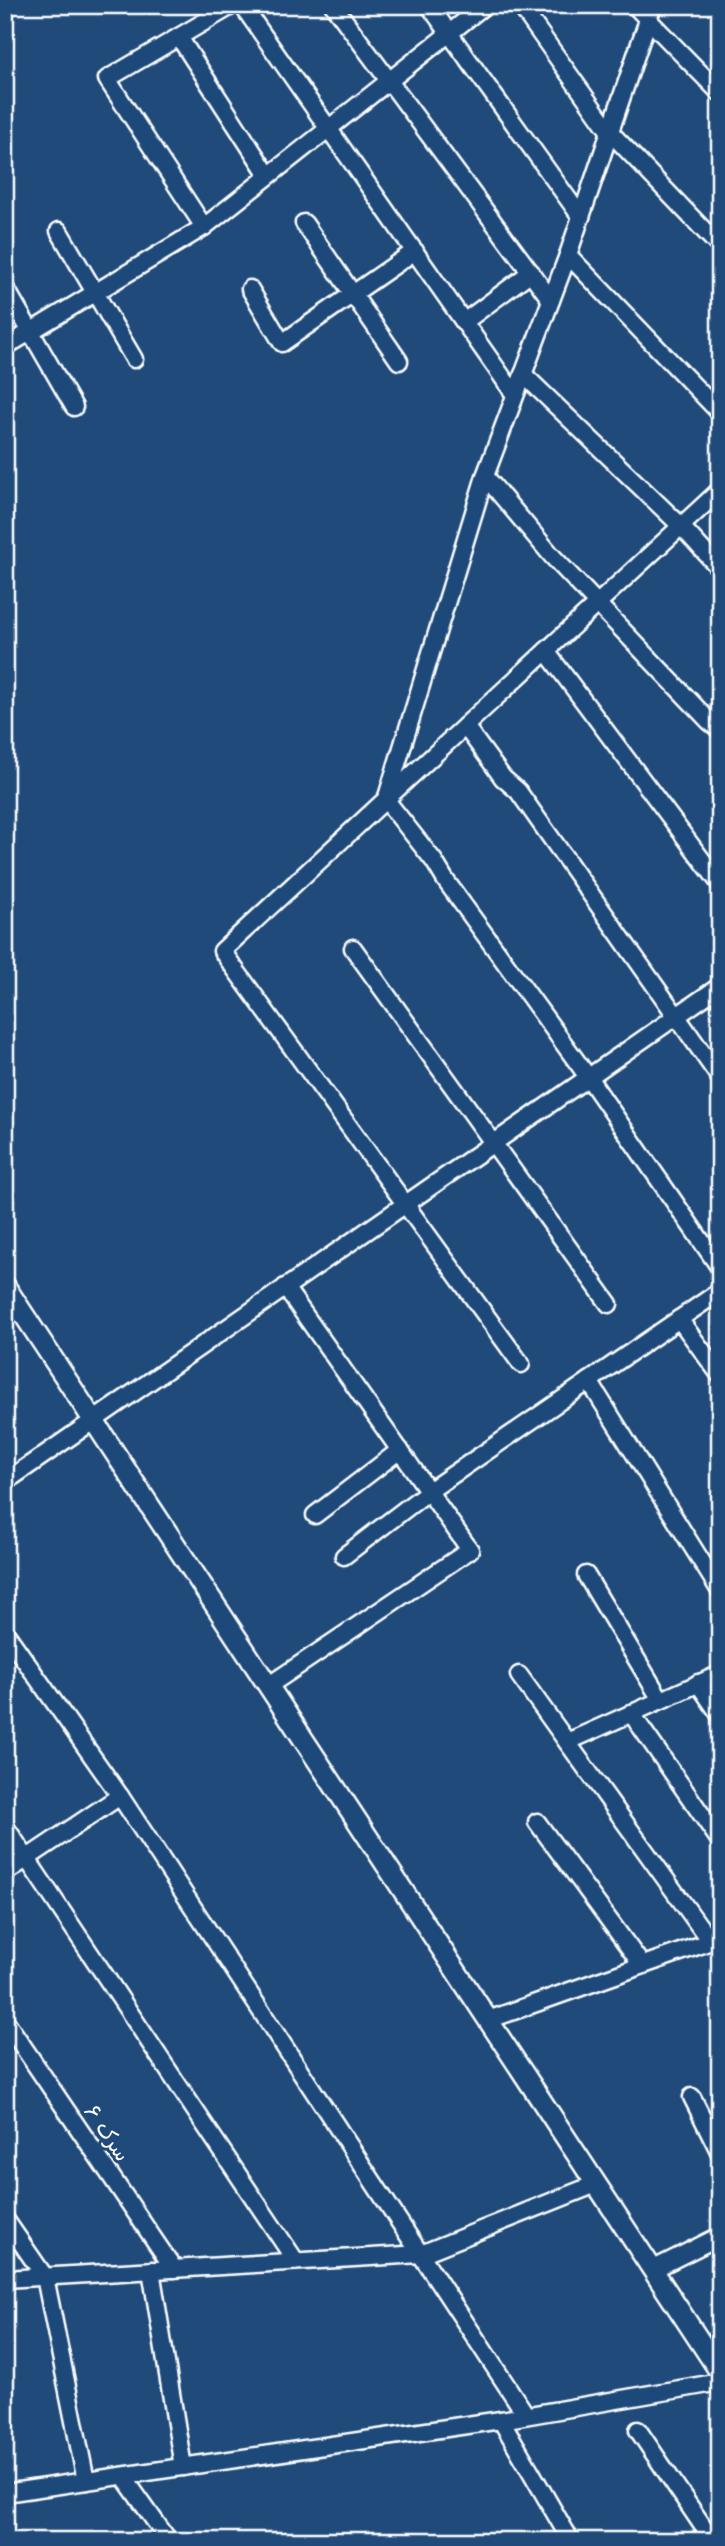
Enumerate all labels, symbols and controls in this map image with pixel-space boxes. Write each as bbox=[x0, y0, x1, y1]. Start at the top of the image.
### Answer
street label: سرک ۶ bbox=[79, 2100, 135, 2166]

